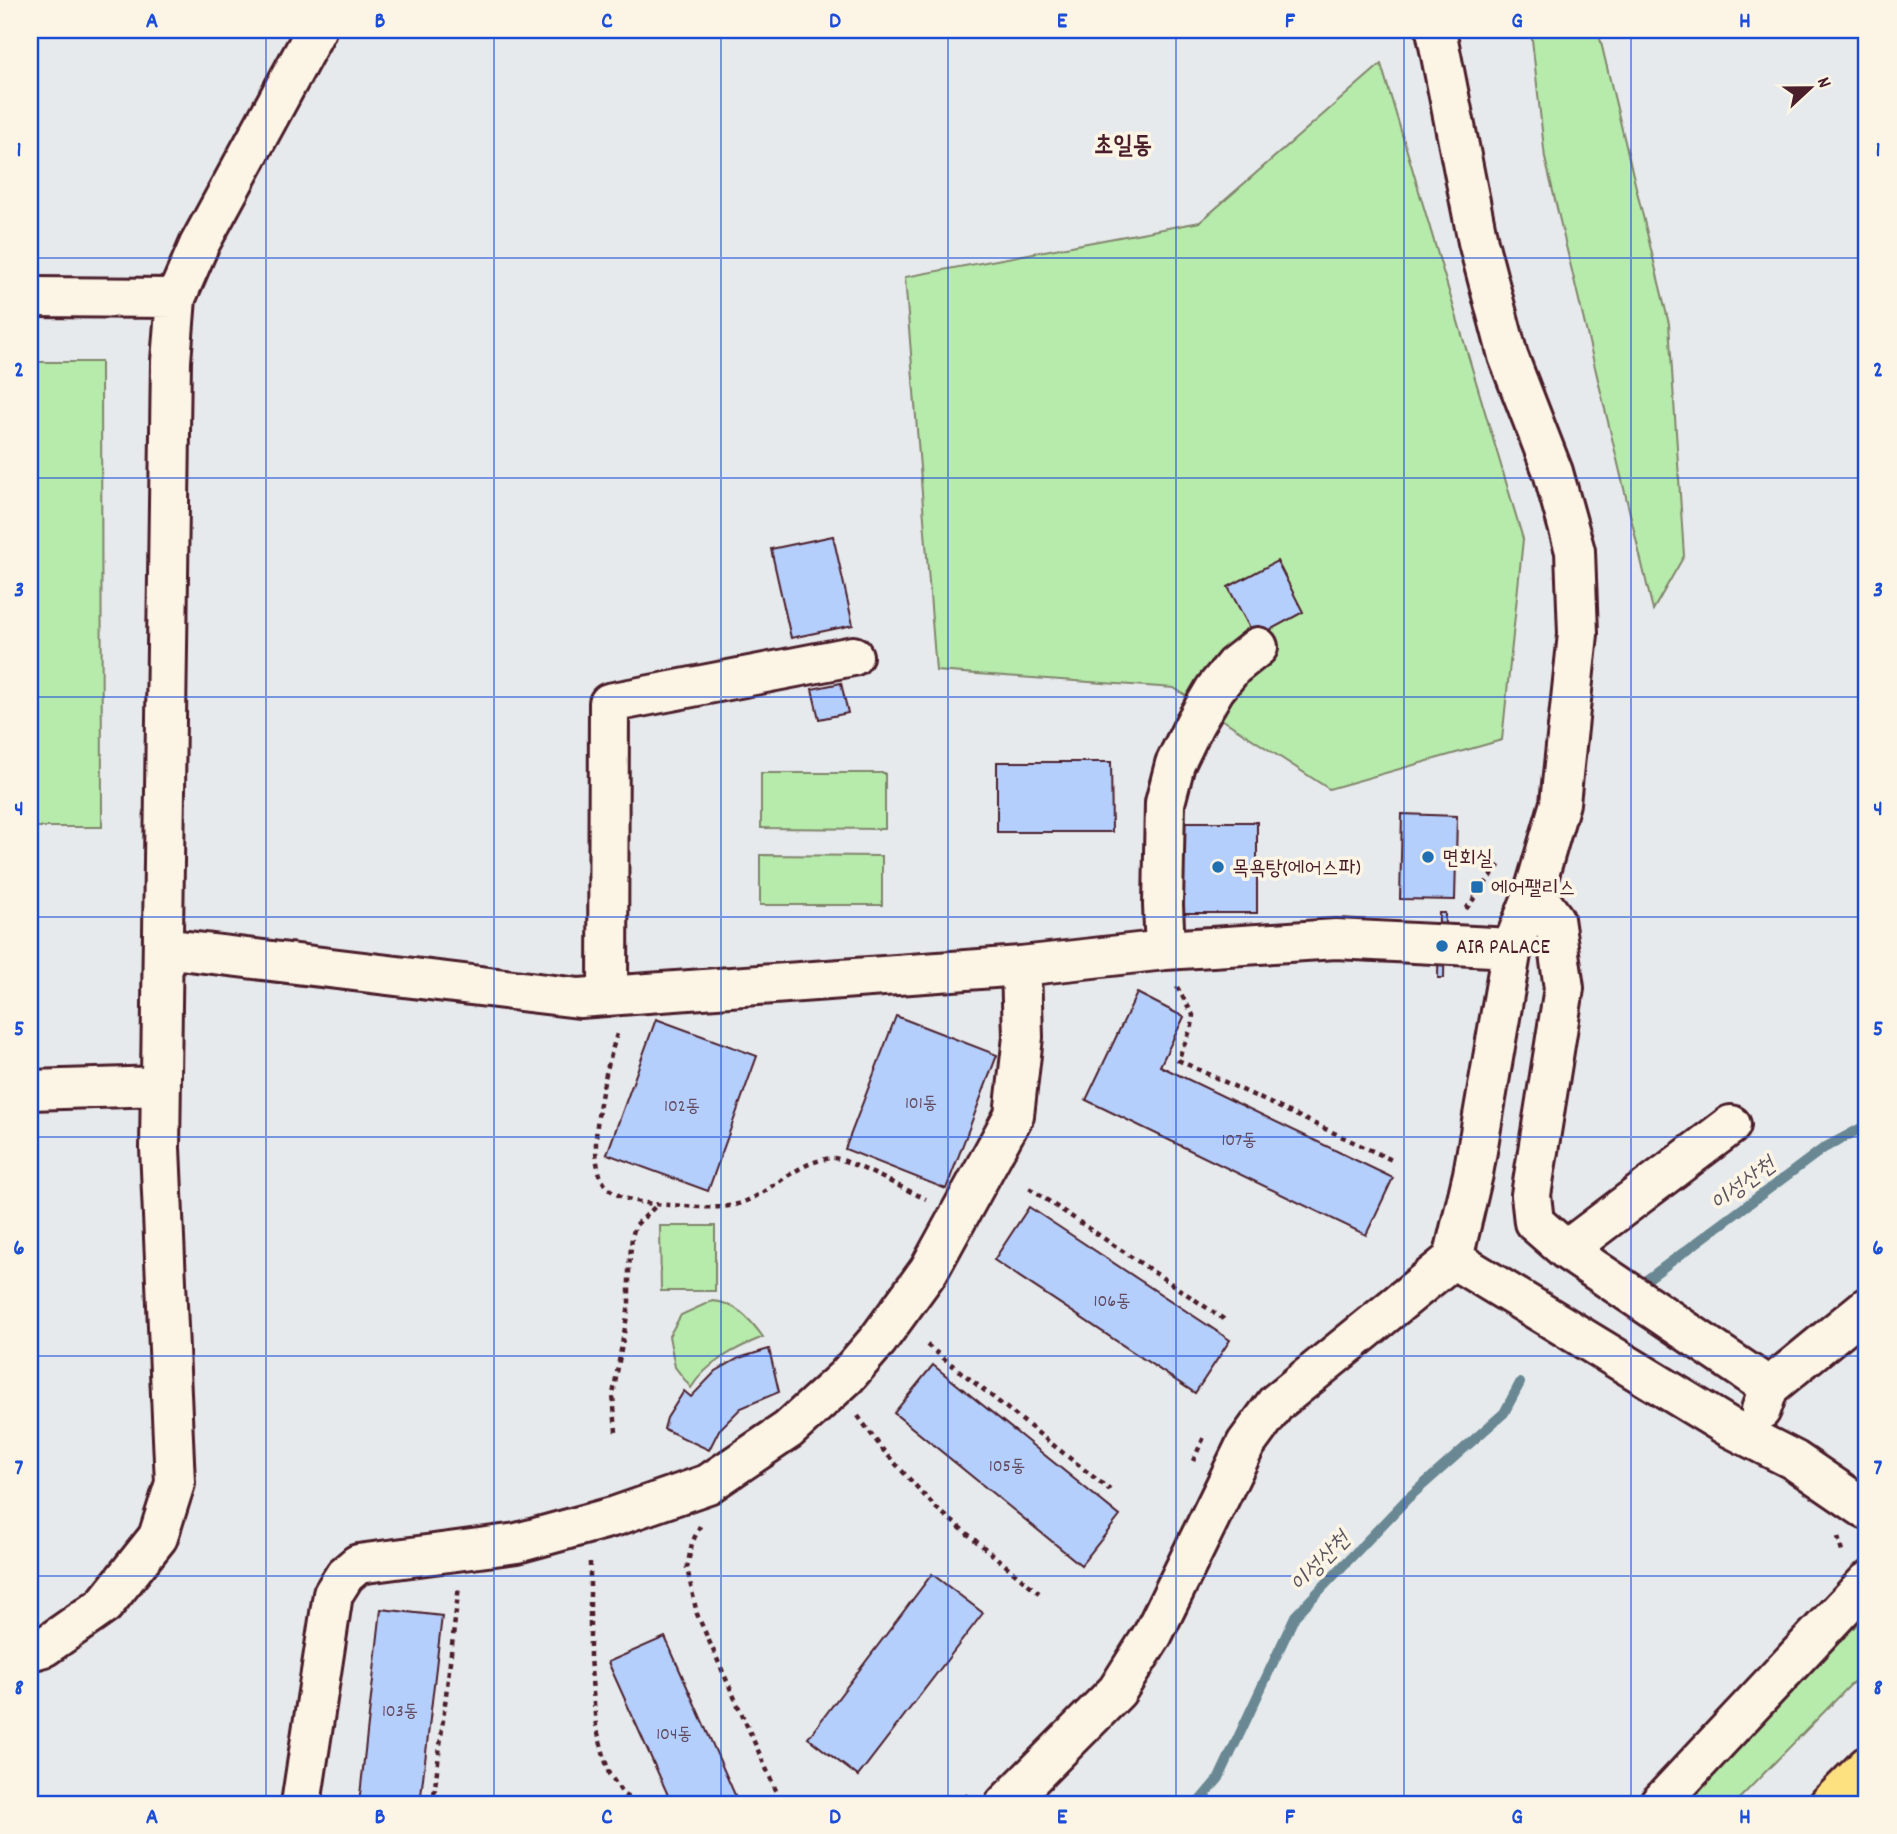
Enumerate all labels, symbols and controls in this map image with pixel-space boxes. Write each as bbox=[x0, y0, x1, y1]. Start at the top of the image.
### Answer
text: A bbox=[146, 6, 158, 39]
text: B bbox=[375, 6, 386, 39]
text: C bbox=[601, 6, 613, 39]
text: D bbox=[829, 6, 841, 39]
text: E bbox=[1057, 6, 1068, 39]
text: F bbox=[1285, 6, 1296, 39]
text: G bbox=[1511, 6, 1523, 39]
text: H bbox=[1739, 6, 1751, 39]
north arrow bbox=[1774, 52, 1844, 122]
text: N bbox=[1808, 74, 1837, 92]
district label: 초일동 bbox=[1094, 130, 1152, 164]
text: 1 bbox=[16, 135, 22, 168]
text: 1 bbox=[1875, 135, 1881, 168]
text: 2 bbox=[14, 355, 24, 388]
text: 2 bbox=[1873, 355, 1883, 388]
text: 3 bbox=[14, 575, 24, 608]
text: 3 bbox=[1873, 575, 1883, 608]
text: 4 bbox=[14, 794, 24, 827]
text: 4 bbox=[1873, 794, 1883, 827]
place label: 면회실 bbox=[1442, 845, 1493, 875]
marker: 면회실 bbox=[1420, 849, 1436, 865]
place label: 목욕탕(에어스파) bbox=[1232, 855, 1361, 885]
marker: 목욕탕(에어스파) bbox=[1210, 859, 1226, 875]
place label: 에어팰리스 bbox=[1491, 875, 1576, 905]
marker: 에어팰리스 bbox=[1469, 879, 1485, 895]
place label: AIR PALACE bbox=[1456, 934, 1550, 964]
marker: AIR PALACE bbox=[1434, 938, 1450, 954]
text: 5 bbox=[14, 1014, 24, 1047]
text: 5 bbox=[1873, 1014, 1883, 1047]
house number: 101동 bbox=[905, 1092, 937, 1117]
house number: 102동 bbox=[664, 1095, 700, 1120]
house number: 107동 bbox=[1221, 1129, 1257, 1154]
water label: 이성산천 bbox=[1705, 1149, 1786, 1221]
text: 6 bbox=[13, 1233, 25, 1266]
text: 6 bbox=[1872, 1233, 1884, 1266]
house number: 106동 bbox=[1093, 1290, 1131, 1315]
text: 7 bbox=[15, 1453, 24, 1486]
text: 7 bbox=[1874, 1453, 1883, 1486]
house number: 105동 bbox=[989, 1455, 1025, 1480]
water label: 이성산천 bbox=[1284, 1524, 1361, 1602]
text: 8 bbox=[14, 1673, 24, 1706]
text: 8 bbox=[1873, 1673, 1883, 1706]
house number: 103동 bbox=[382, 1700, 418, 1725]
house number: 104동 bbox=[656, 1723, 692, 1748]
text: A bbox=[146, 1802, 158, 1834]
text: B bbox=[375, 1802, 386, 1834]
text: C bbox=[601, 1802, 613, 1834]
text: D bbox=[829, 1802, 841, 1834]
text: E bbox=[1057, 1802, 1068, 1834]
text: F bbox=[1285, 1802, 1296, 1834]
text: G bbox=[1511, 1802, 1523, 1834]
text: H bbox=[1739, 1802, 1751, 1834]

